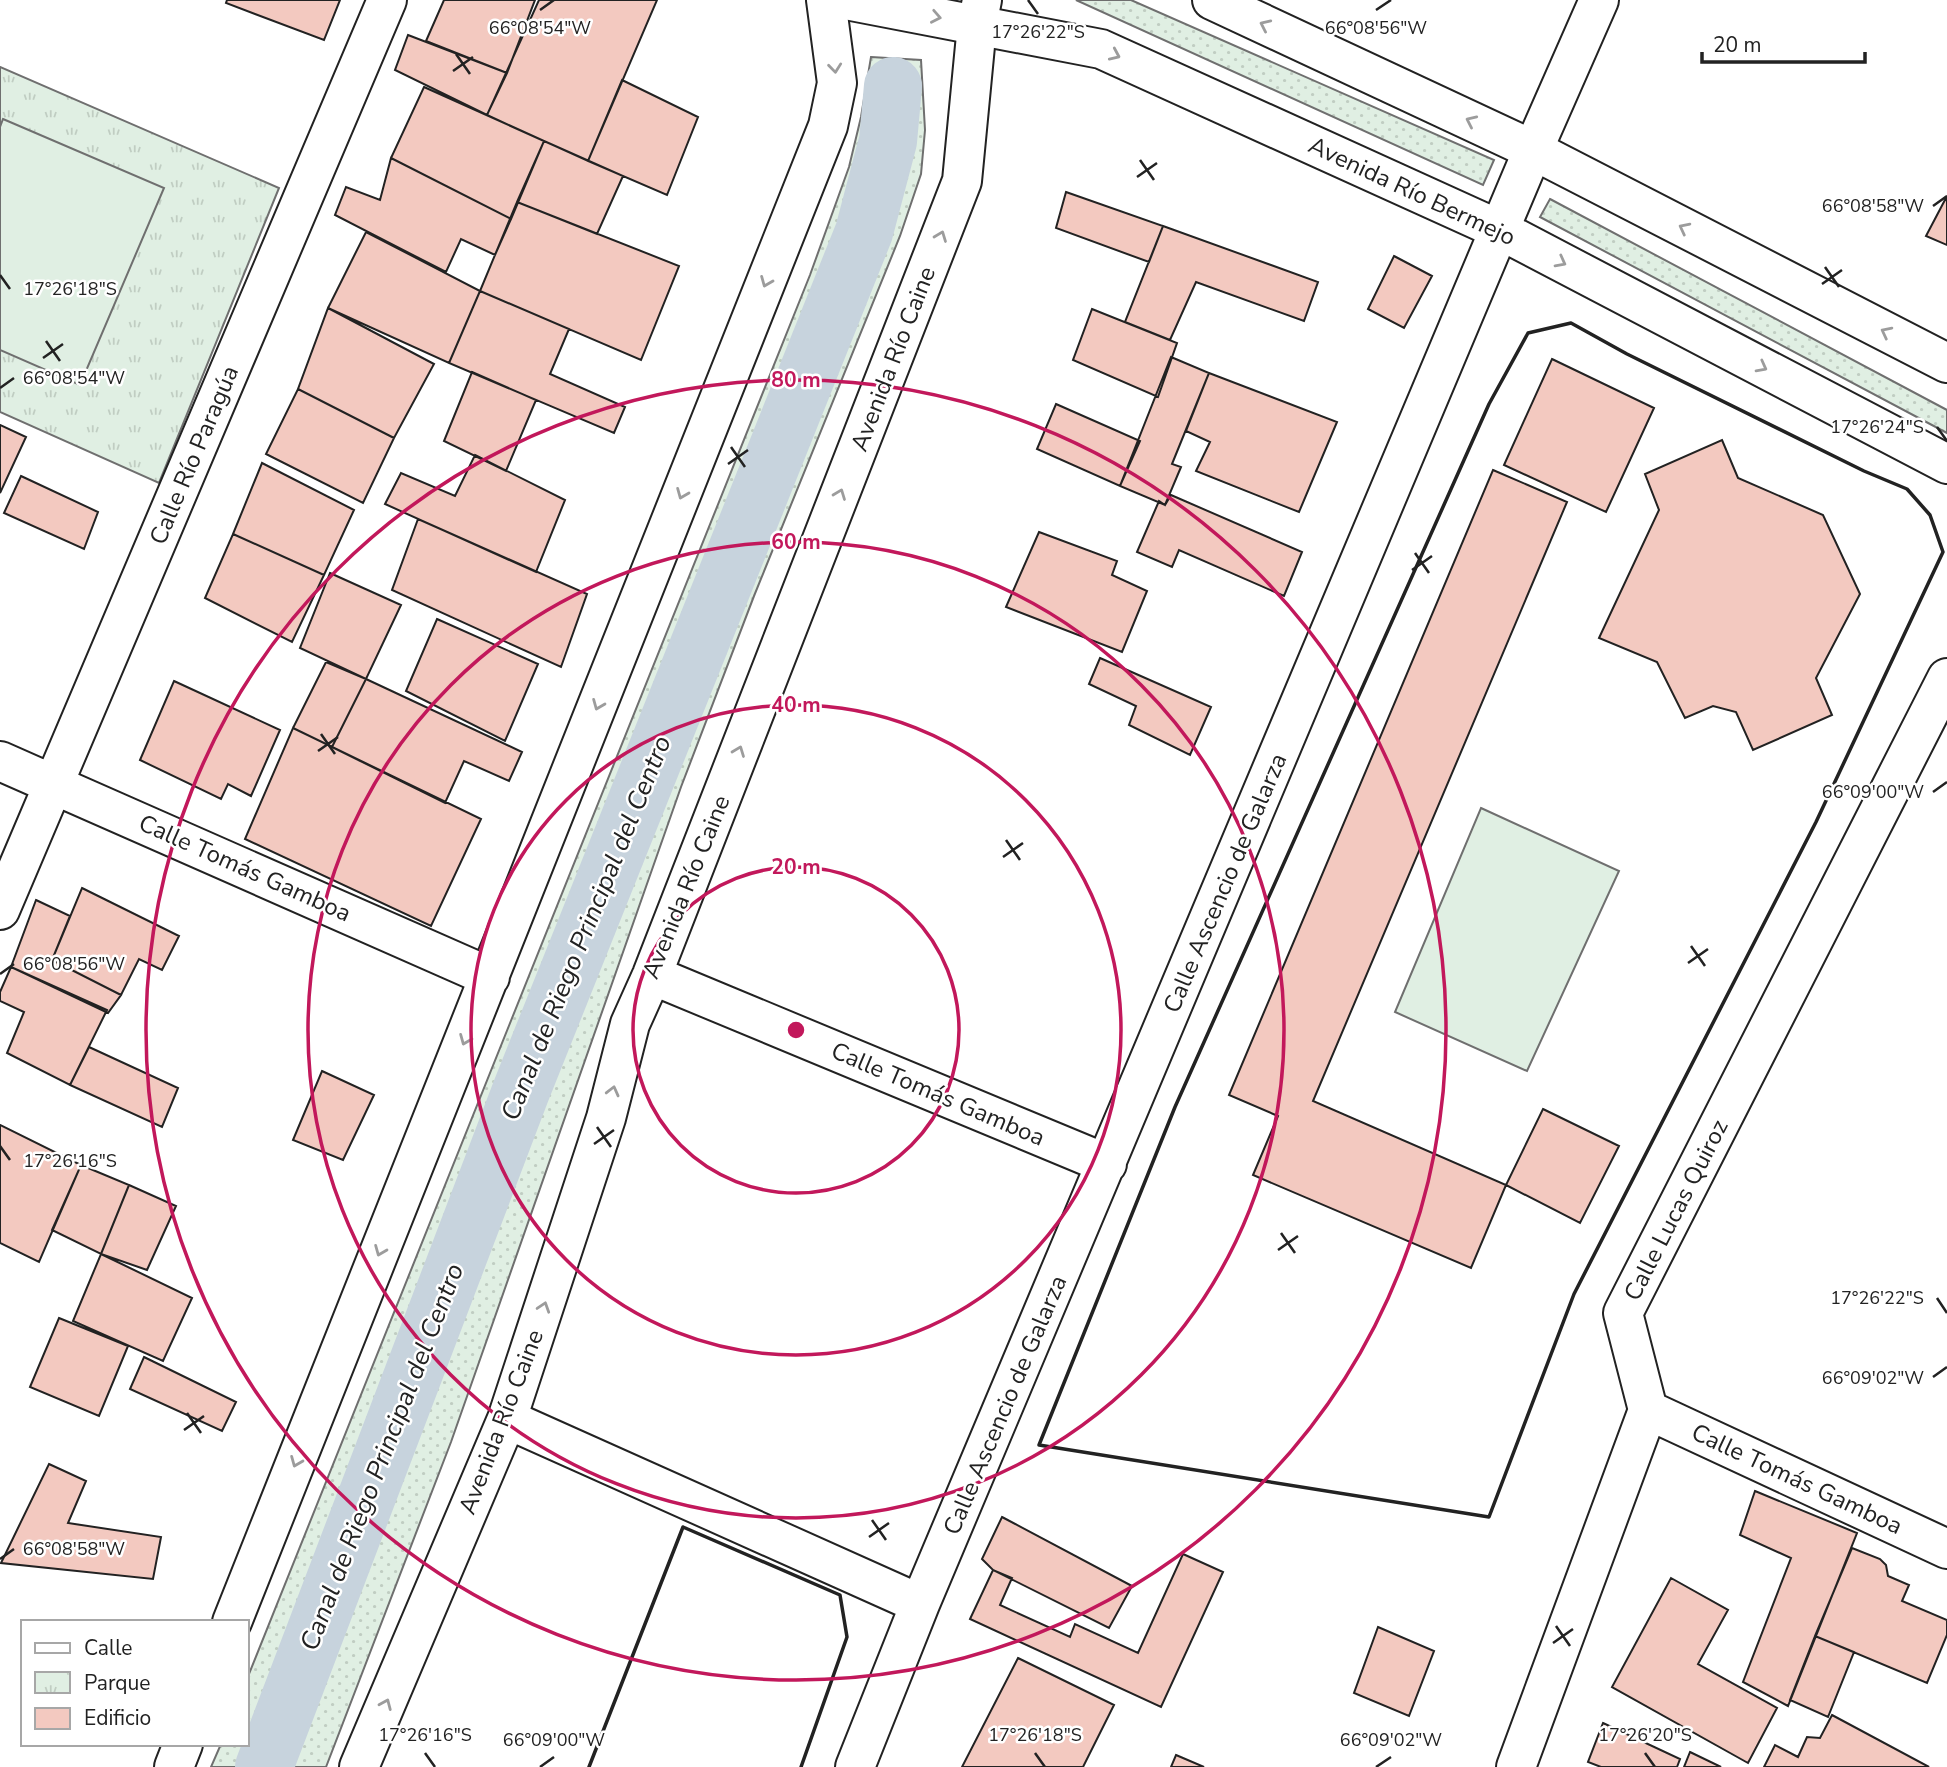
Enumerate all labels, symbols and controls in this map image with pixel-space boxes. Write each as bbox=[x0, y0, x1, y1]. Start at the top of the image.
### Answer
one-way arrow bbox=[930, 9, 942, 24]
text: 66°08'54"W bbox=[489, 16, 591, 40]
text: 66°08'56"W bbox=[1325, 16, 1427, 40]
one-way arrow bbox=[1260, 19, 1272, 33]
text: 17°26'22"S bbox=[991, 20, 1085, 44]
scale bar bbox=[1702, 21, 1865, 65]
text: 20 m bbox=[1713, 31, 1762, 59]
one-way arrow bbox=[1108, 47, 1120, 61]
one-way arrow bbox=[827, 63, 842, 74]
one-way arrow bbox=[1466, 115, 1479, 129]
street label: Avenida Río Bermejo bbox=[1303, 129, 1521, 253]
text: 66°08'58"W bbox=[1822, 194, 1924, 218]
one-way arrow bbox=[1679, 222, 1691, 236]
one-way arrow bbox=[932, 231, 946, 243]
one-way arrow bbox=[1554, 253, 1566, 267]
street label: Avenida Río Caine bbox=[843, 262, 943, 456]
one-way arrow bbox=[760, 276, 774, 288]
text: 17°26'18"S bbox=[23, 277, 117, 301]
one-way arrow bbox=[1881, 327, 1893, 340]
one-way arrow bbox=[1755, 359, 1767, 373]
street label: Calle Río Paragúa bbox=[142, 361, 246, 549]
text: 66°08'54"W bbox=[23, 366, 125, 390]
text: 80 m bbox=[771, 366, 821, 394]
text: 17°26'24"S bbox=[1830, 415, 1924, 439]
one-way arrow bbox=[676, 487, 690, 499]
one-way arrow bbox=[832, 488, 846, 500]
text: 60 m bbox=[771, 528, 821, 556]
text: 40 m bbox=[771, 691, 821, 719]
one-way arrow bbox=[592, 699, 606, 711]
water label: Canal de Riego Principal del Centro bbox=[493, 730, 679, 1126]
one-way arrow bbox=[731, 746, 745, 758]
street label: Calle Ascencio de Galarza bbox=[1156, 748, 1294, 1018]
text: 66°09'00"W bbox=[1822, 780, 1924, 804]
street label: Avenida Río Caine bbox=[635, 790, 737, 984]
street label: Calle Tomás Gamboa bbox=[134, 807, 356, 929]
text: 20 m bbox=[771, 853, 821, 881]
text: 66°08'56"W bbox=[23, 952, 125, 976]
centre of rings bbox=[784, 1018, 808, 1042]
one-way arrow bbox=[459, 1033, 473, 1045]
street label: Calle Tomás Gamboa bbox=[826, 1034, 1050, 1154]
one-way arrow bbox=[605, 1085, 619, 1097]
street label: Calle Lucas Quiroz bbox=[1616, 1114, 1736, 1306]
text: 17°26'16"S bbox=[23, 1149, 117, 1173]
one-way arrow bbox=[375, 1245, 389, 1257]
water label: Canal de Riego Principal del Centro bbox=[292, 1258, 472, 1656]
street label: Calle Ascencio de Galarza bbox=[936, 1270, 1074, 1540]
text: 17°26'22"S bbox=[1830, 1286, 1924, 1310]
one-way arrow bbox=[536, 1302, 550, 1314]
street label: Avenida Río Caine bbox=[451, 1325, 551, 1519]
text: 66°09'02"W bbox=[1822, 1366, 1924, 1390]
street label: Calle Tomás Gamboa bbox=[1686, 1416, 1908, 1542]
one-way arrow bbox=[290, 1456, 304, 1468]
text: 66°08'58"W bbox=[23, 1537, 125, 1561]
legend bbox=[21, 1620, 248, 1746]
text: Calle bbox=[84, 1634, 132, 1662]
text: Parque bbox=[84, 1669, 151, 1697]
one-way arrow bbox=[378, 1699, 392, 1711]
text: Edificio bbox=[84, 1704, 151, 1732]
text: 17°26'16"S bbox=[378, 1723, 472, 1747]
text: 17°26'18"S bbox=[988, 1723, 1082, 1747]
text: 17°26'20"S bbox=[1598, 1723, 1692, 1747]
text: 66°09'00"W bbox=[503, 1728, 605, 1752]
text: 66°09'02"W bbox=[1340, 1728, 1442, 1752]

